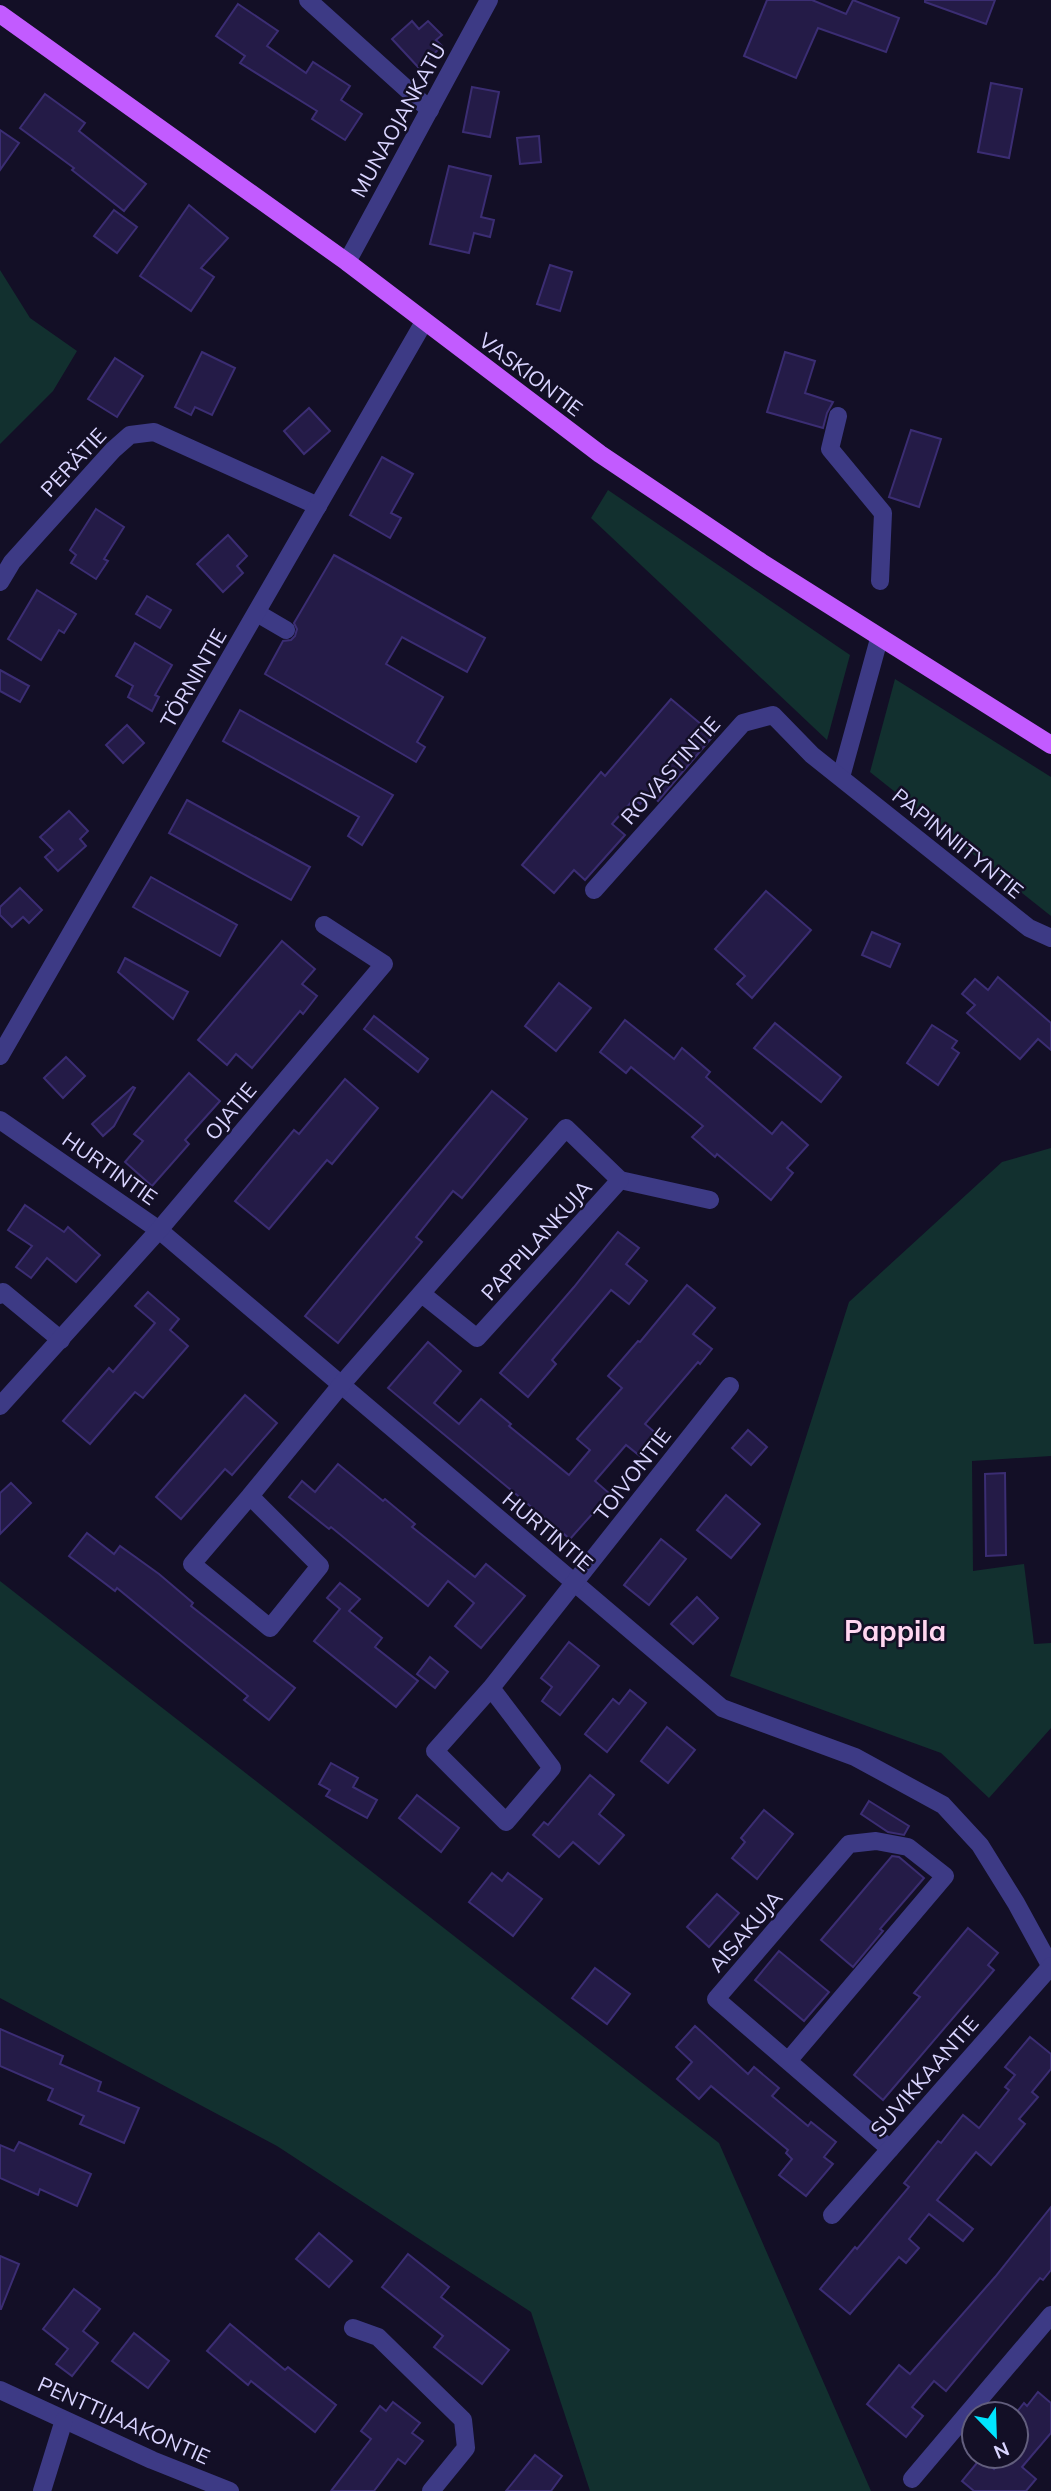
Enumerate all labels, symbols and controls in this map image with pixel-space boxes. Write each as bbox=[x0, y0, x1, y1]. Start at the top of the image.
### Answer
street label: MUNAOJANKATU bbox=[345, 38, 451, 202]
street label: VASKIONTIE bbox=[474, 327, 588, 421]
street label: PERÄTIE bbox=[35, 422, 111, 502]
street label: TÖRNINTIE bbox=[154, 624, 232, 732]
street label: ROVASTINTIE bbox=[615, 711, 725, 829]
street label: PAPINNIITYNTIE bbox=[887, 782, 1029, 904]
street label: OJATIE bbox=[199, 1077, 261, 1145]
street label: HURTINTIE bbox=[58, 1126, 162, 1210]
street label: PAPPILANKUJA bbox=[475, 1174, 597, 1305]
street label: TOIVONTIE bbox=[588, 1423, 676, 1525]
street label: HURTINTIE bbox=[498, 1486, 598, 1576]
district label: Pappila bbox=[844, 1613, 946, 1648]
street label: AISAKUJA bbox=[703, 1884, 788, 1977]
street label: SUVIKKAANTIE bbox=[864, 2010, 984, 2142]
street label: PENTTIJAAKONTIE bbox=[34, 2370, 214, 2470]
north arrow bbox=[960, 2400, 1030, 2470]
text: N bbox=[990, 2437, 1013, 2464]

